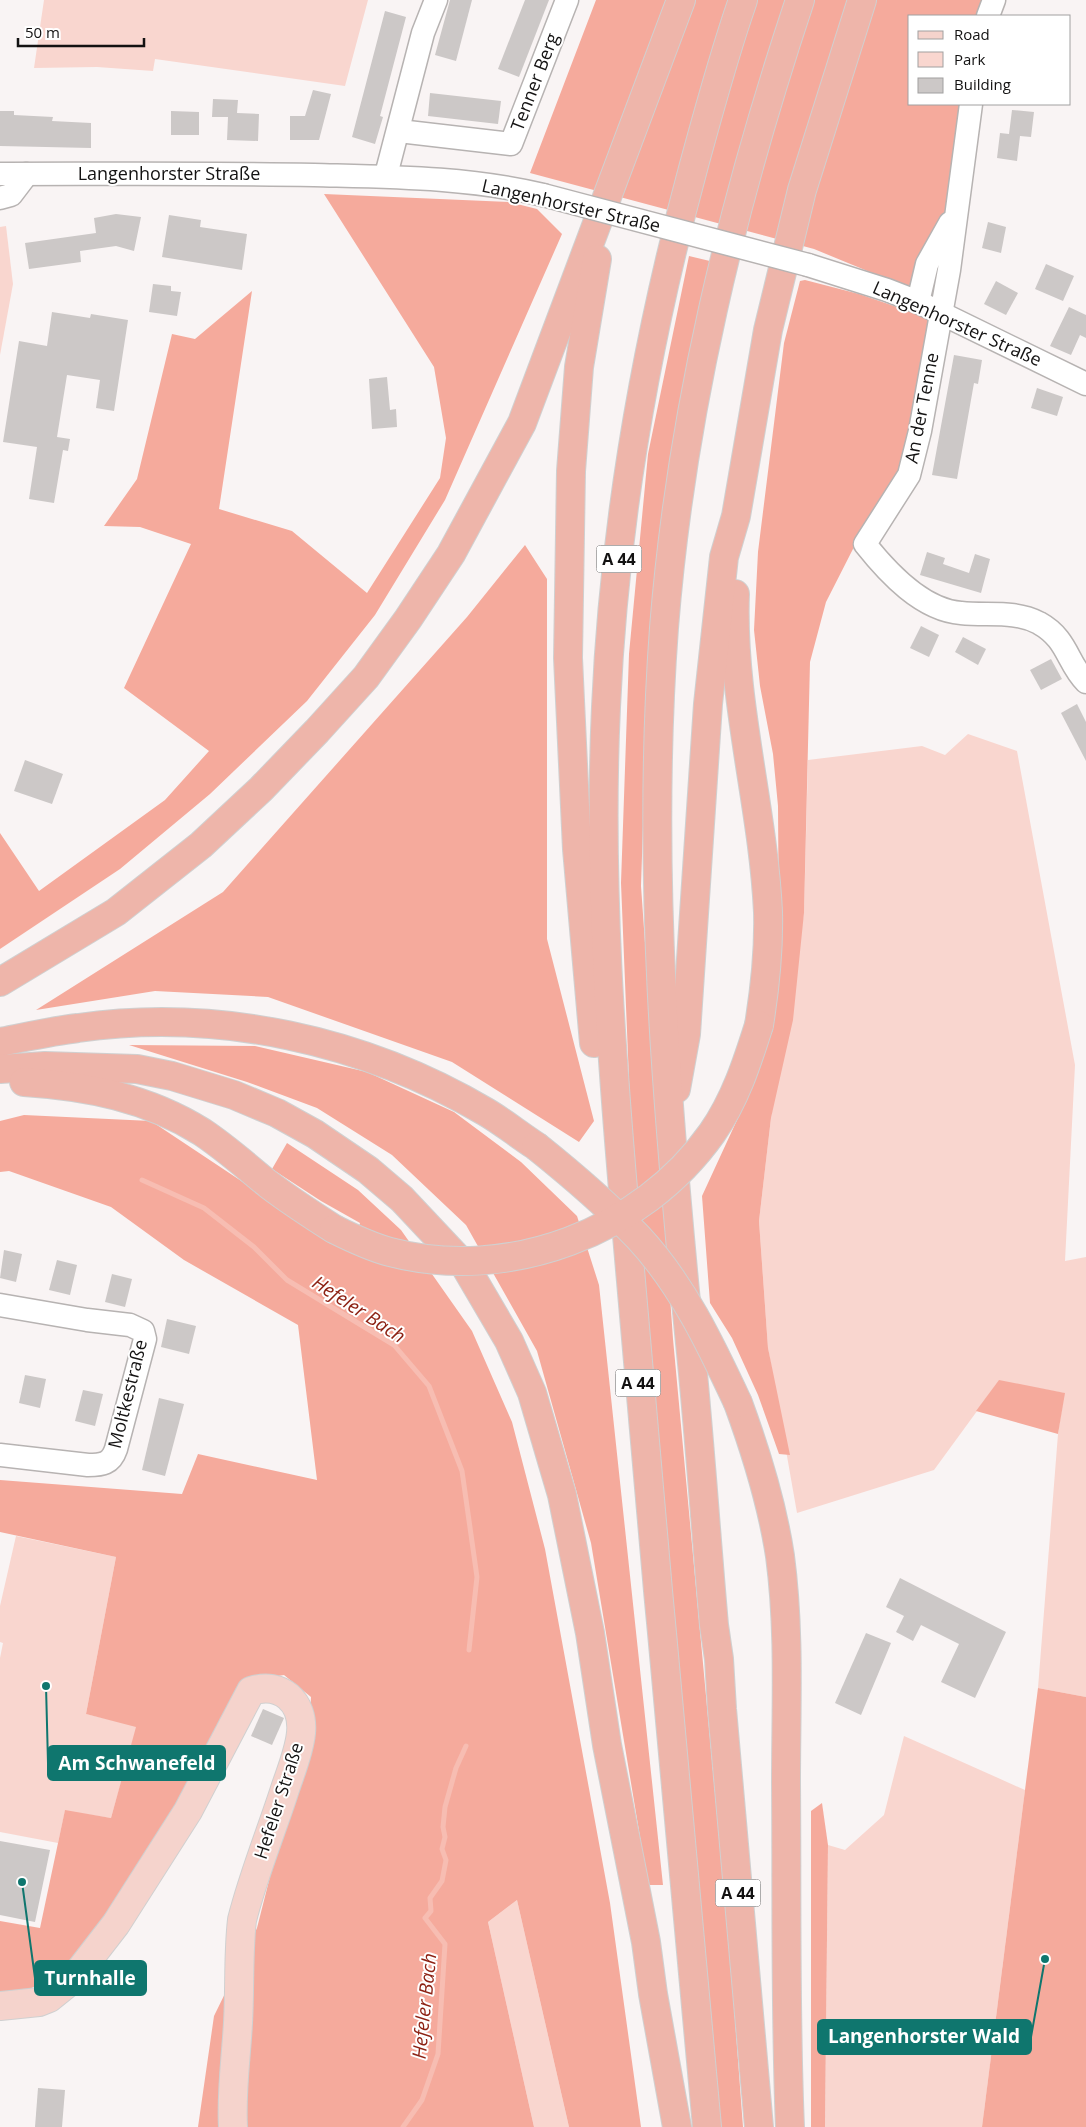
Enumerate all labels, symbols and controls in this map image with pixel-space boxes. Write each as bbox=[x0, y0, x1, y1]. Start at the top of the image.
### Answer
scale bar bbox=[18, 15, 144, 47]
legend bbox=[908, 15, 1071, 105]
text: 50 m bbox=[25, 22, 60, 42]
text: Road bbox=[954, 24, 990, 44]
street label: Tenner Berg bbox=[504, 29, 564, 134]
text: Park bbox=[954, 49, 985, 69]
text: Building bbox=[954, 74, 1011, 94]
street label: Langenhorster Straße bbox=[78, 161, 260, 185]
street label: Langenhorster Straße bbox=[480, 173, 663, 237]
street label: Langenhorster Straße bbox=[869, 275, 1046, 371]
street label: An der Tenne bbox=[899, 350, 944, 465]
road number: A 44 bbox=[596, 546, 642, 572]
water label: Hefeler Bach bbox=[307, 1269, 411, 1349]
street label: Moltkestraße bbox=[102, 1337, 152, 1451]
road number: A 44 bbox=[616, 1370, 660, 1396]
street label: Hefeler Straße bbox=[248, 1739, 308, 1862]
callout: Am Schwanefeld bbox=[48, 1746, 225, 1780]
text: Am Schwanefeld bbox=[58, 1750, 216, 1776]
road number: A 44 bbox=[716, 1880, 760, 1906]
water label: Hefeler Bach bbox=[406, 1952, 442, 2060]
callout: Turnhalle bbox=[35, 1961, 146, 1995]
text: Turnhalle bbox=[44, 1965, 136, 1991]
callout: Langenhorster Wald bbox=[818, 2020, 1031, 2054]
text: Langenhorster Wald bbox=[828, 2023, 1020, 2049]

